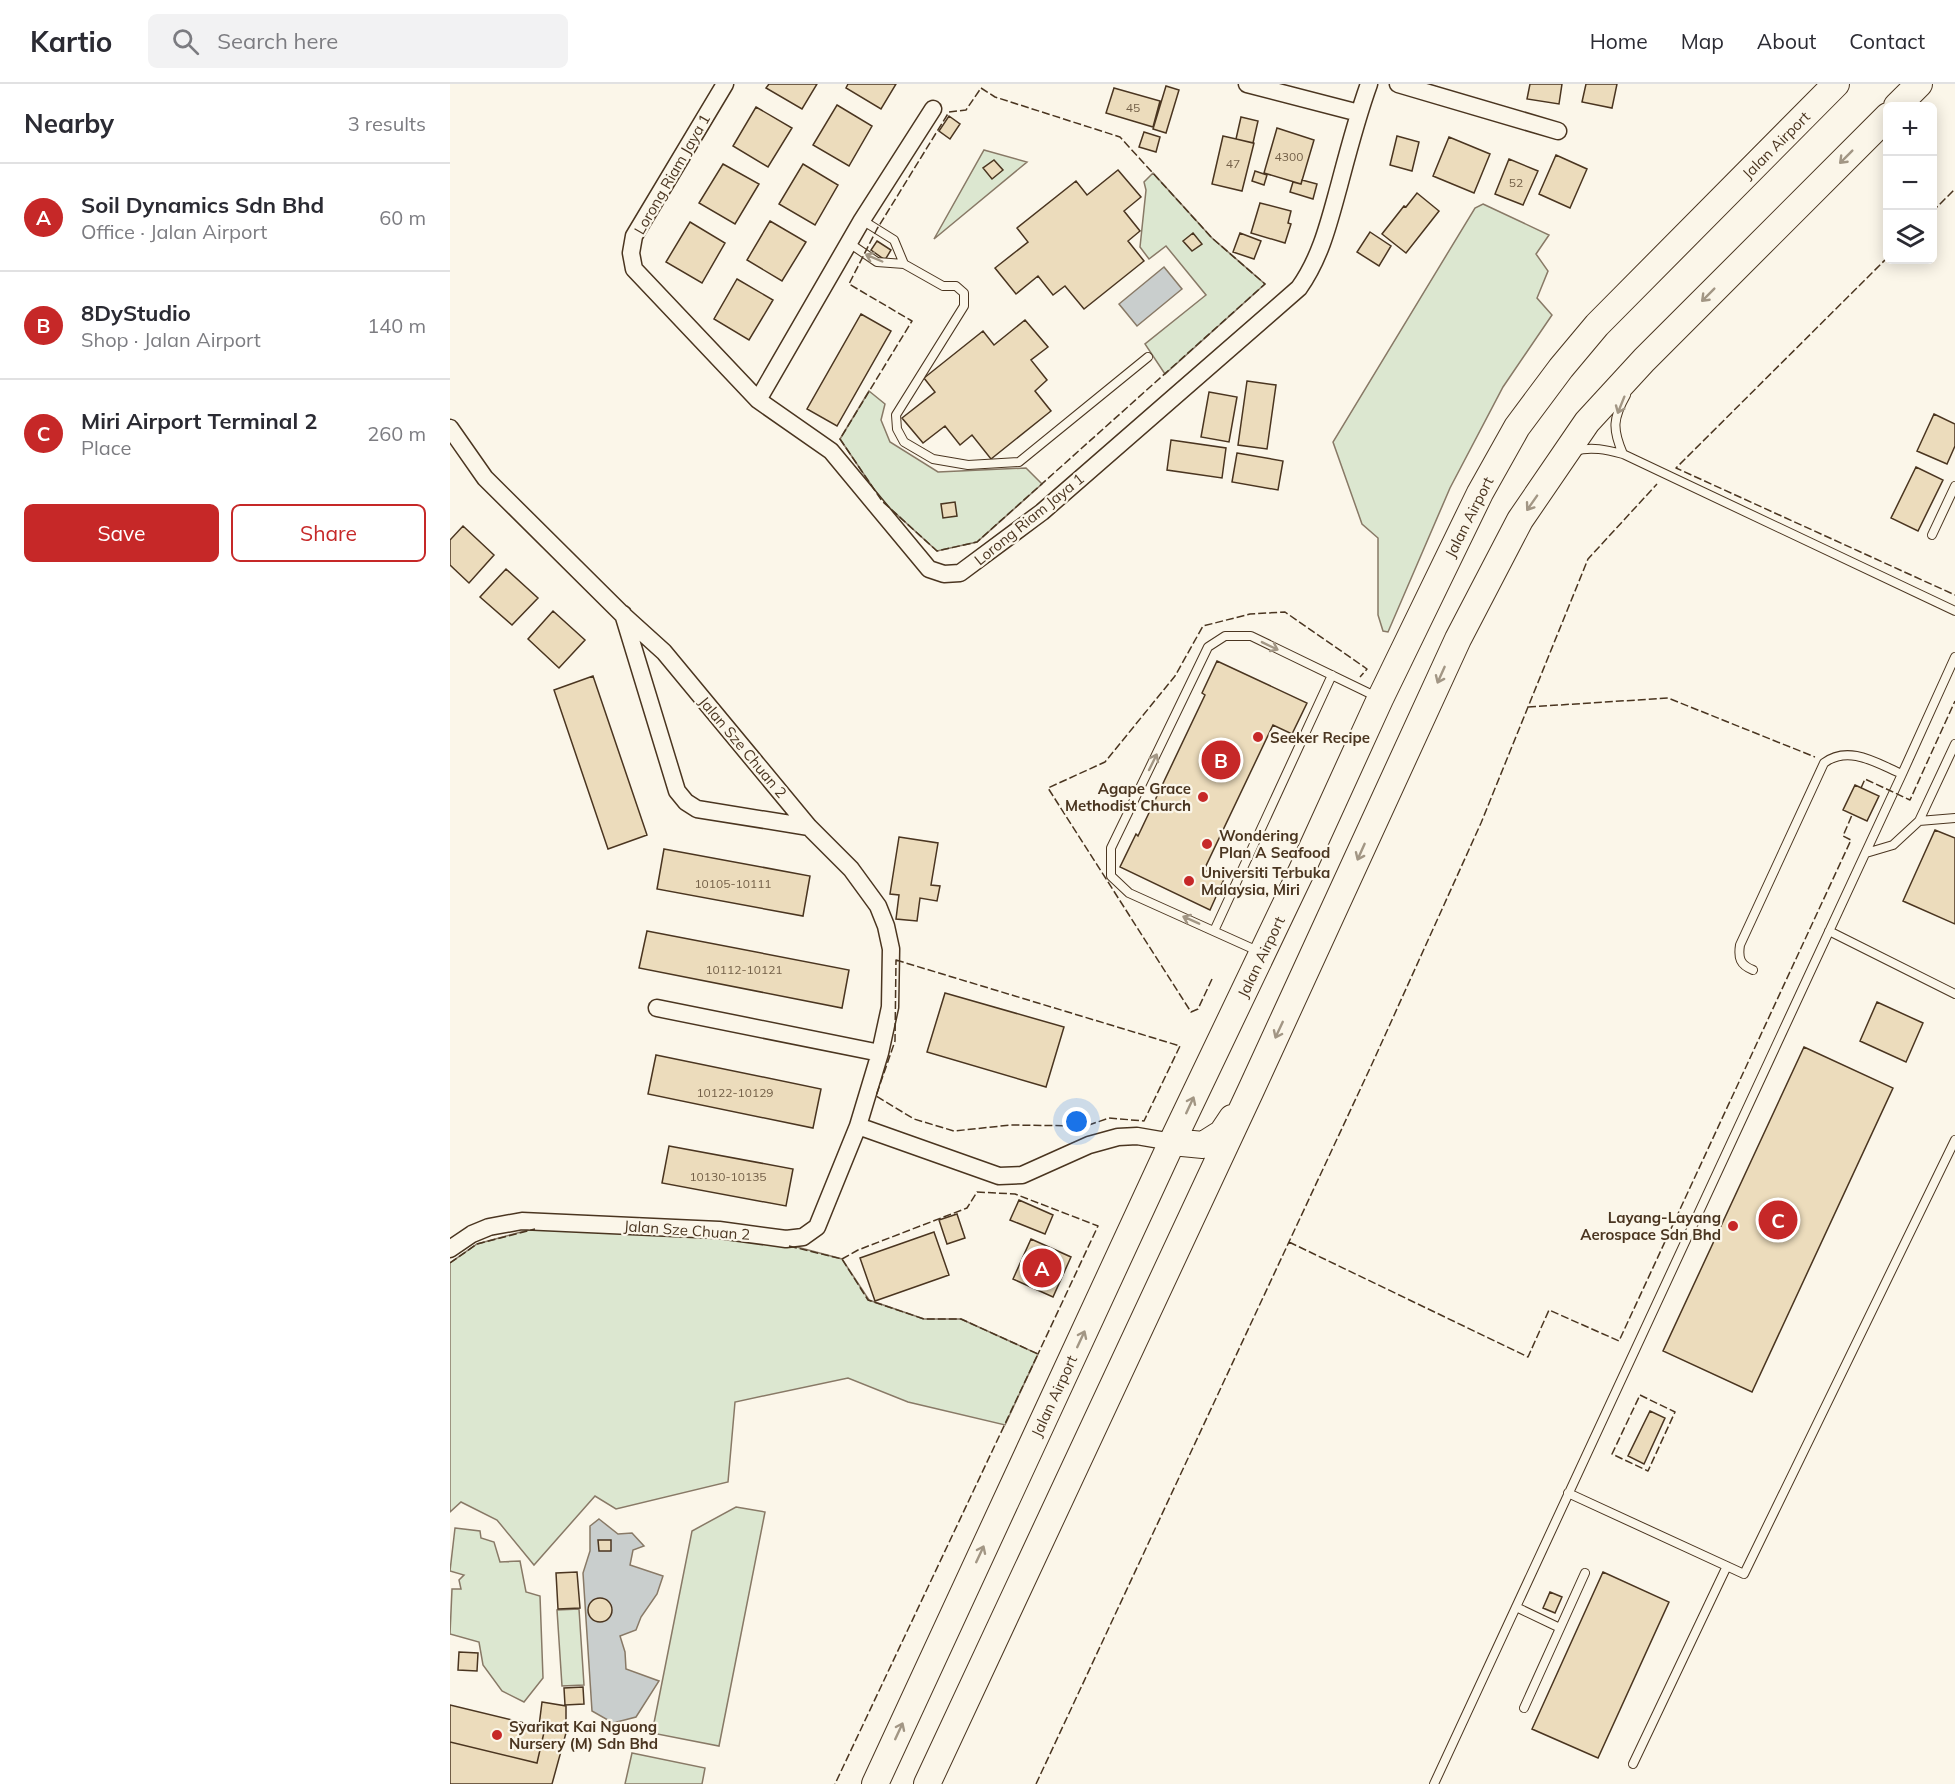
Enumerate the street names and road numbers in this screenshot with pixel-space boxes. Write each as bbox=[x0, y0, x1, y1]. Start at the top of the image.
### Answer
street label: Jalan Airport bbox=[1738, 107, 1814, 183]
street label: Lorong Riam Jaya 1 bbox=[630, 110, 714, 238]
street label: Lorong Riam Jaya 1 bbox=[970, 469, 1088, 569]
street label: Jalan Airport bbox=[1441, 474, 1497, 560]
street label: Jalan Sze Chuan 2 bbox=[695, 692, 791, 802]
street label: Jalan Airport bbox=[1233, 913, 1289, 1001]
street label: Jalan Sze Chuan 2 bbox=[623, 1216, 751, 1244]
street label: Jalan Airport bbox=[1027, 1352, 1081, 1440]

